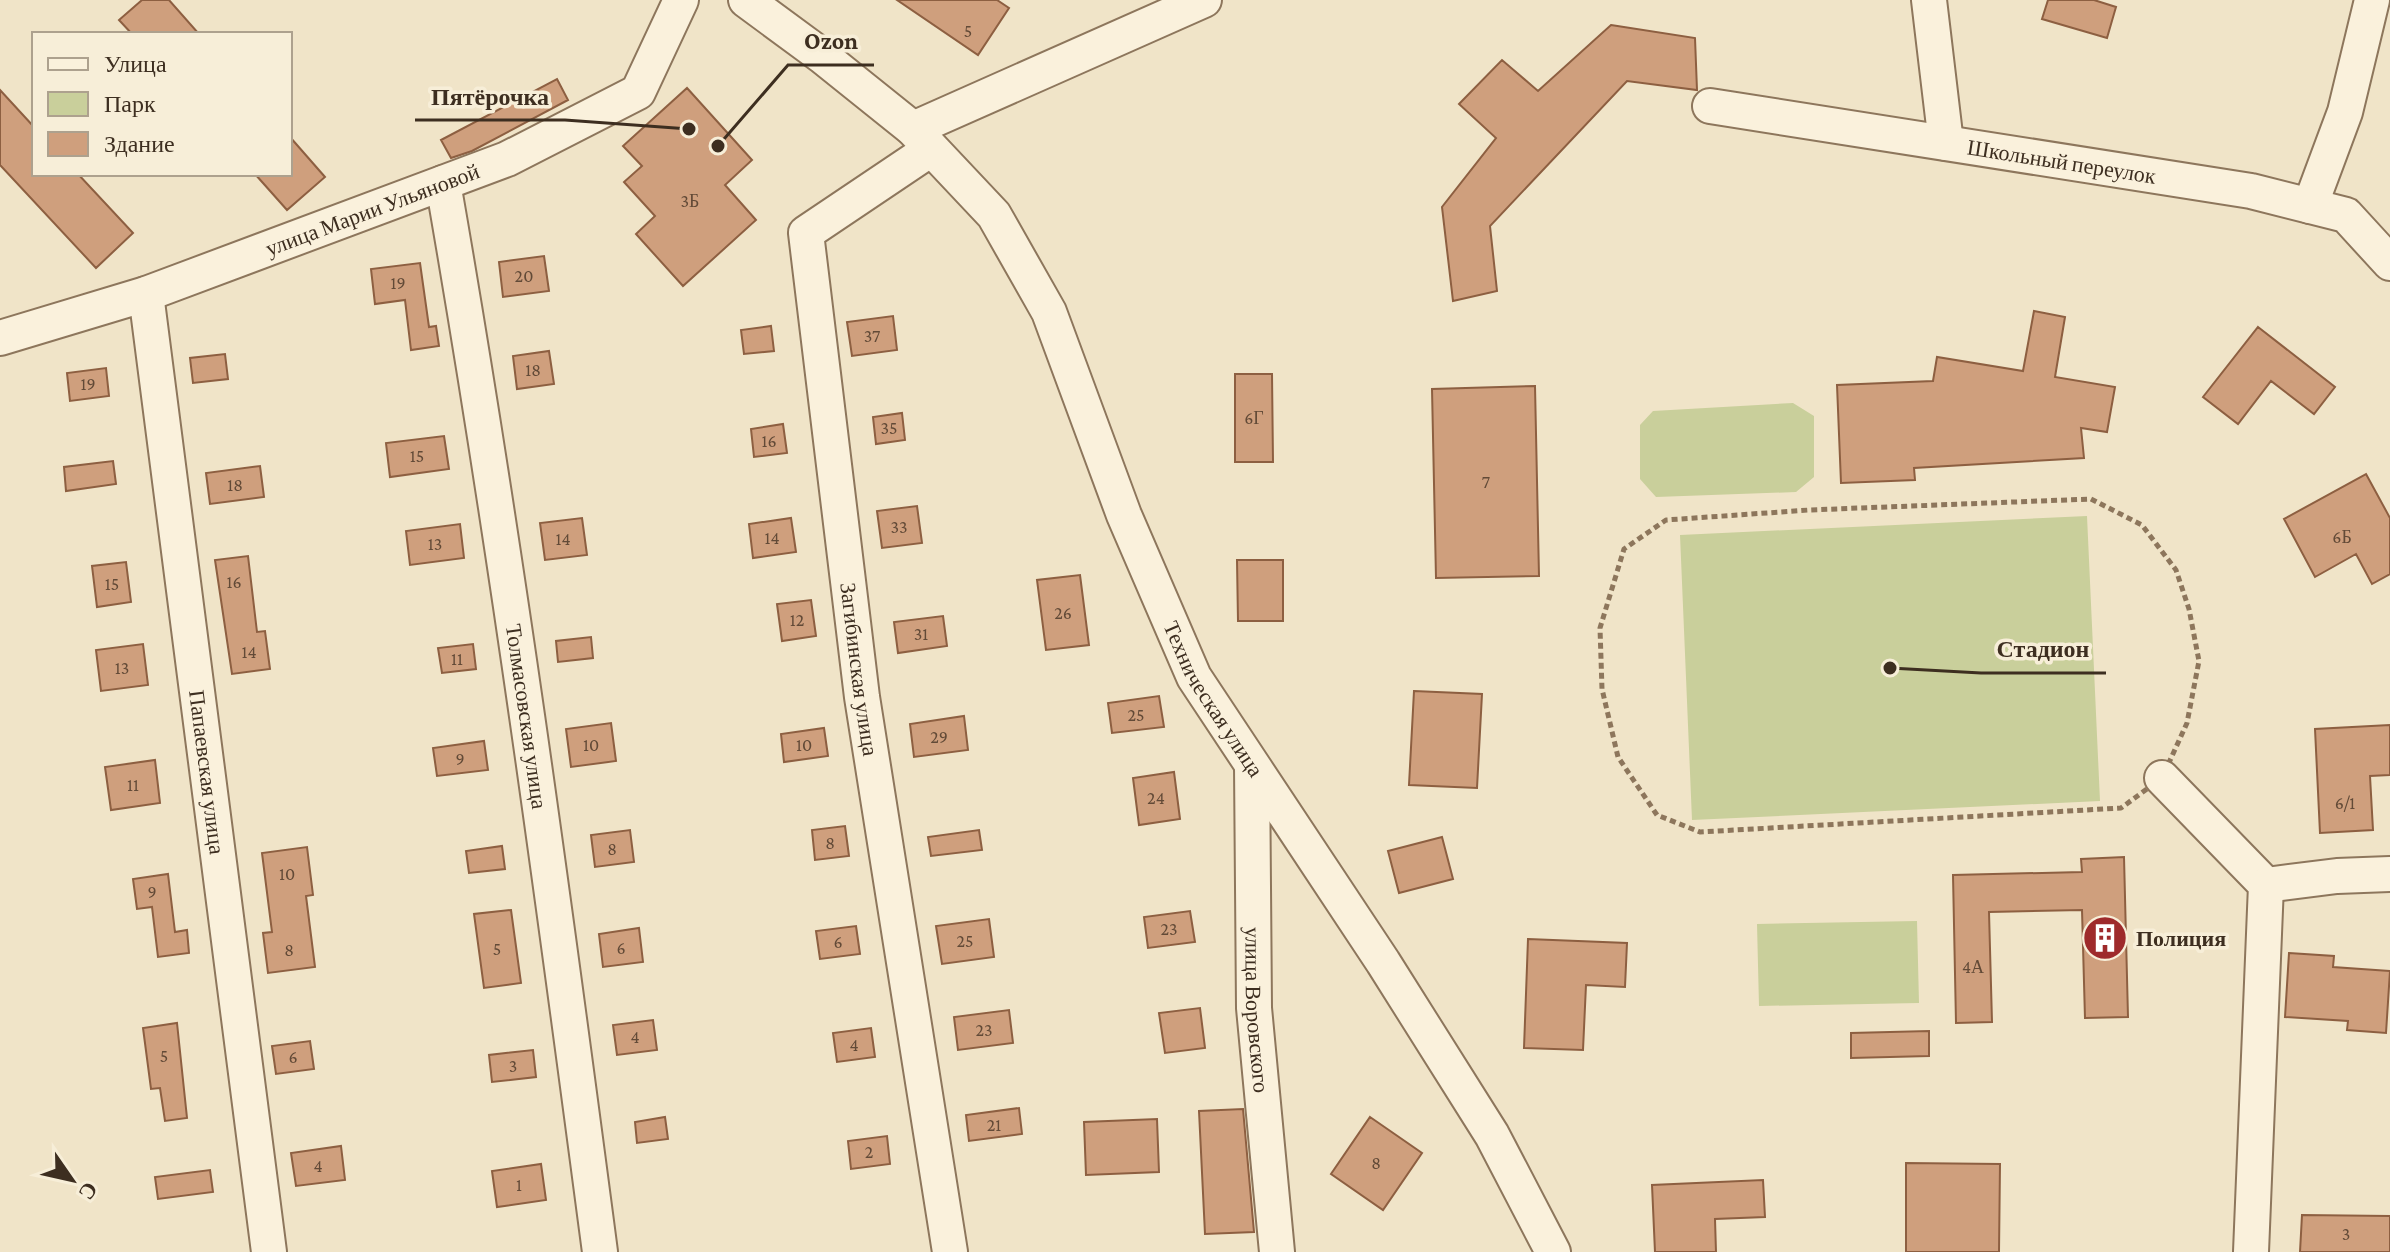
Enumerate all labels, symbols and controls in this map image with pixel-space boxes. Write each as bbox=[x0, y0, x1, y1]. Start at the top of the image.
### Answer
callout: Ozon bbox=[788, 17, 874, 65]
house number: 5 bbox=[964, 21, 972, 41]
text: Ozon bbox=[804, 27, 858, 54]
legend bbox=[32, 32, 292, 176]
text: Улица bbox=[104, 50, 167, 77]
callout: Пятёрочка bbox=[415, 72, 565, 120]
text: Пятёрочка bbox=[431, 83, 549, 110]
text: Парк bbox=[104, 90, 156, 117]
text: Здание bbox=[104, 130, 175, 157]
street label: Школьный переулок bbox=[1966, 134, 2158, 188]
street label: улица Марии Ульяновой bbox=[262, 158, 483, 261]
house number: 3Б bbox=[681, 191, 699, 211]
house number: 20 bbox=[515, 266, 533, 286]
house number: 19 bbox=[390, 273, 406, 293]
house number: 37 bbox=[864, 326, 880, 346]
house number: 18 bbox=[525, 360, 541, 380]
house number: 19 bbox=[80, 374, 96, 394]
house number: 6Г bbox=[1244, 408, 1264, 428]
house number: 35 bbox=[880, 418, 898, 438]
house number: 16 bbox=[761, 431, 777, 451]
house number: 15 bbox=[410, 446, 424, 466]
house number: 7 bbox=[1482, 472, 1490, 492]
house number: 18 bbox=[227, 475, 243, 495]
house number: 33 bbox=[891, 517, 908, 537]
house number: 6Б bbox=[2332, 527, 2352, 547]
house number: 14 bbox=[764, 528, 780, 548]
house number: 14 bbox=[555, 529, 571, 549]
house number: 13 bbox=[428, 534, 442, 554]
house number: 16 bbox=[226, 572, 242, 592]
house number: 15 bbox=[105, 574, 119, 594]
street label: Загибинская улица bbox=[836, 581, 884, 758]
house number: 26 bbox=[1054, 603, 1072, 623]
house number: 12 bbox=[790, 610, 804, 630]
street label: Техническая улица bbox=[1159, 617, 1269, 781]
street label: Толмасовская улица bbox=[501, 622, 553, 811]
house number: 31 bbox=[914, 624, 928, 644]
callout: Стадион bbox=[1981, 625, 2106, 673]
text: Стадион bbox=[1997, 635, 2090, 662]
house number: 14 bbox=[241, 642, 257, 662]
house number: 11 bbox=[451, 649, 463, 669]
house number: 13 bbox=[115, 658, 129, 678]
street label: Папаевская улица bbox=[184, 688, 230, 856]
house number: 25 bbox=[1127, 705, 1145, 725]
house number: 29 bbox=[930, 727, 948, 747]
house number: 10 bbox=[583, 735, 599, 755]
house number: 10 bbox=[796, 735, 812, 755]
house number: 9 bbox=[455, 749, 465, 769]
house number: 11 bbox=[127, 775, 139, 795]
house number: 24 bbox=[1147, 788, 1165, 808]
house number: 6/1 bbox=[2335, 793, 2355, 813]
house number: 8 bbox=[825, 833, 835, 853]
house number: 8 bbox=[607, 839, 617, 859]
house number: 10 bbox=[279, 864, 295, 884]
house number: 9 bbox=[147, 882, 157, 902]
building icon: Полиция bbox=[2081, 914, 2129, 962]
house number: 23 bbox=[1160, 919, 1178, 939]
place label: Полиция bbox=[2136, 926, 2226, 951]
street label: улица Воровского bbox=[1241, 927, 1274, 1094]
house number: 25 bbox=[956, 931, 974, 951]
house number: 6 bbox=[833, 932, 843, 952]
house number: 6 bbox=[616, 938, 626, 958]
house number: 5 bbox=[493, 939, 501, 959]
house number: 8 bbox=[284, 940, 294, 960]
house number: 4А bbox=[1962, 957, 1984, 977]
house number: 23 bbox=[975, 1020, 993, 1040]
house number: 4 bbox=[630, 1027, 640, 1047]
house number: 4 bbox=[849, 1035, 859, 1055]
house number: 5 bbox=[160, 1046, 168, 1066]
house number: 6 bbox=[288, 1047, 298, 1067]
house number: 3 bbox=[509, 1056, 517, 1076]
house number: 21 bbox=[987, 1115, 1001, 1135]
north arrow bbox=[32, 1140, 112, 1220]
house number: 2 bbox=[865, 1142, 873, 1162]
house number: 8 bbox=[1371, 1153, 1381, 1173]
house number: 4 bbox=[313, 1156, 323, 1176]
house number: 1 bbox=[516, 1175, 522, 1195]
text: С bbox=[73, 1177, 103, 1204]
house number: 3 bbox=[2342, 1224, 2350, 1244]

